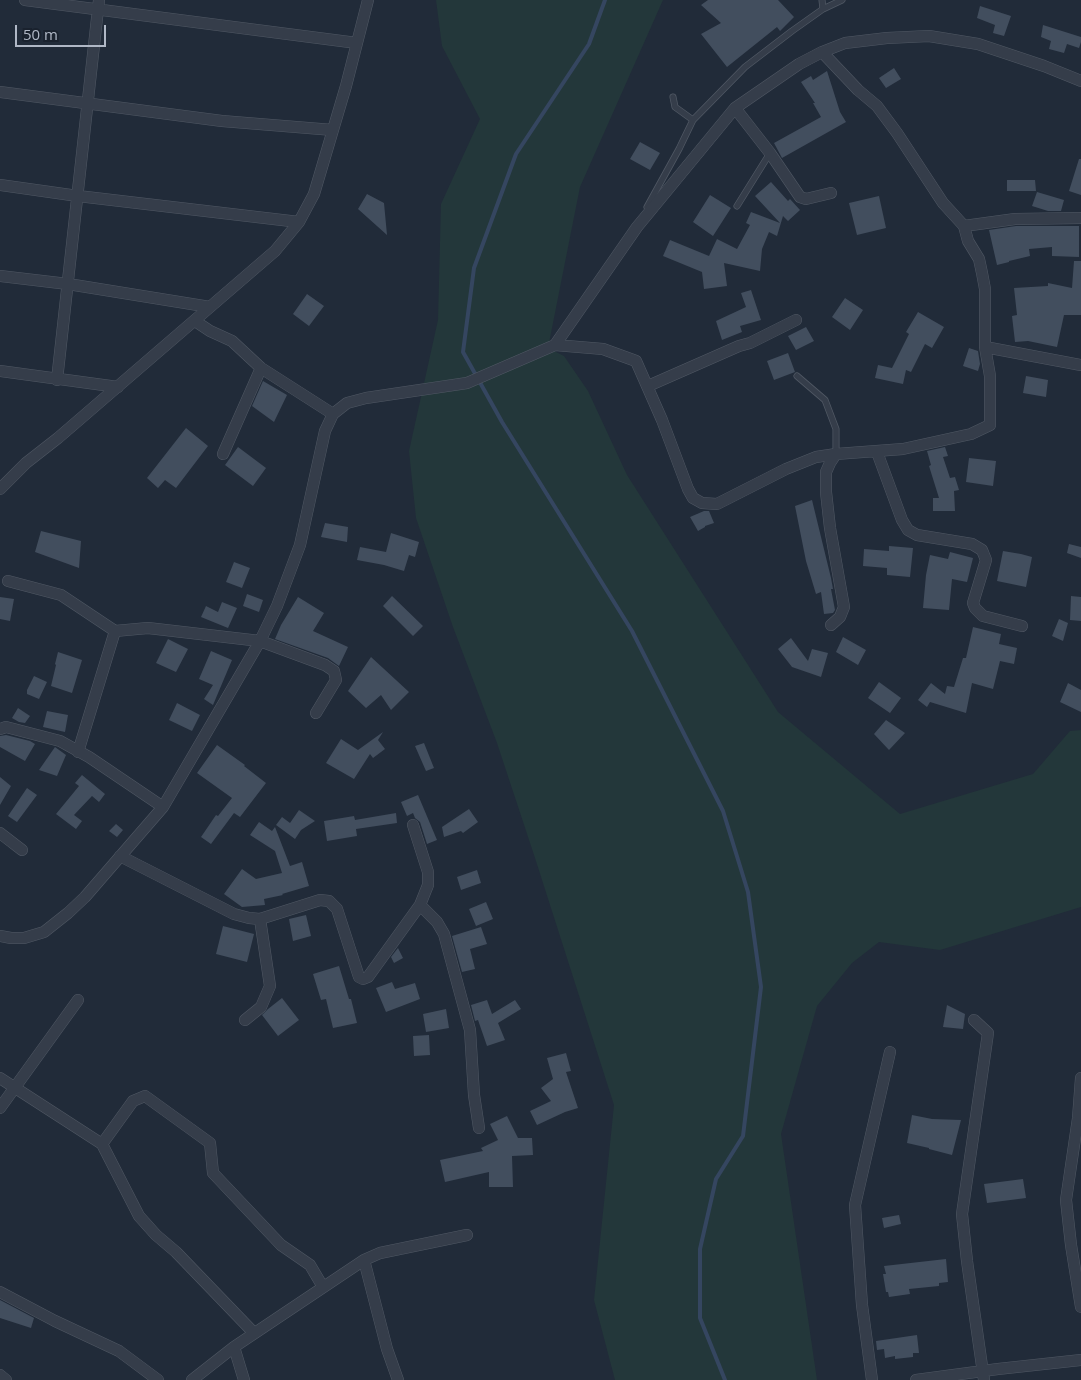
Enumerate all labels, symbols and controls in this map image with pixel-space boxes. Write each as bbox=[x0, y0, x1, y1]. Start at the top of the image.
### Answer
scale bar bbox=[18, 15, 109, 47]
text: 50 m bbox=[23, 24, 58, 44]

